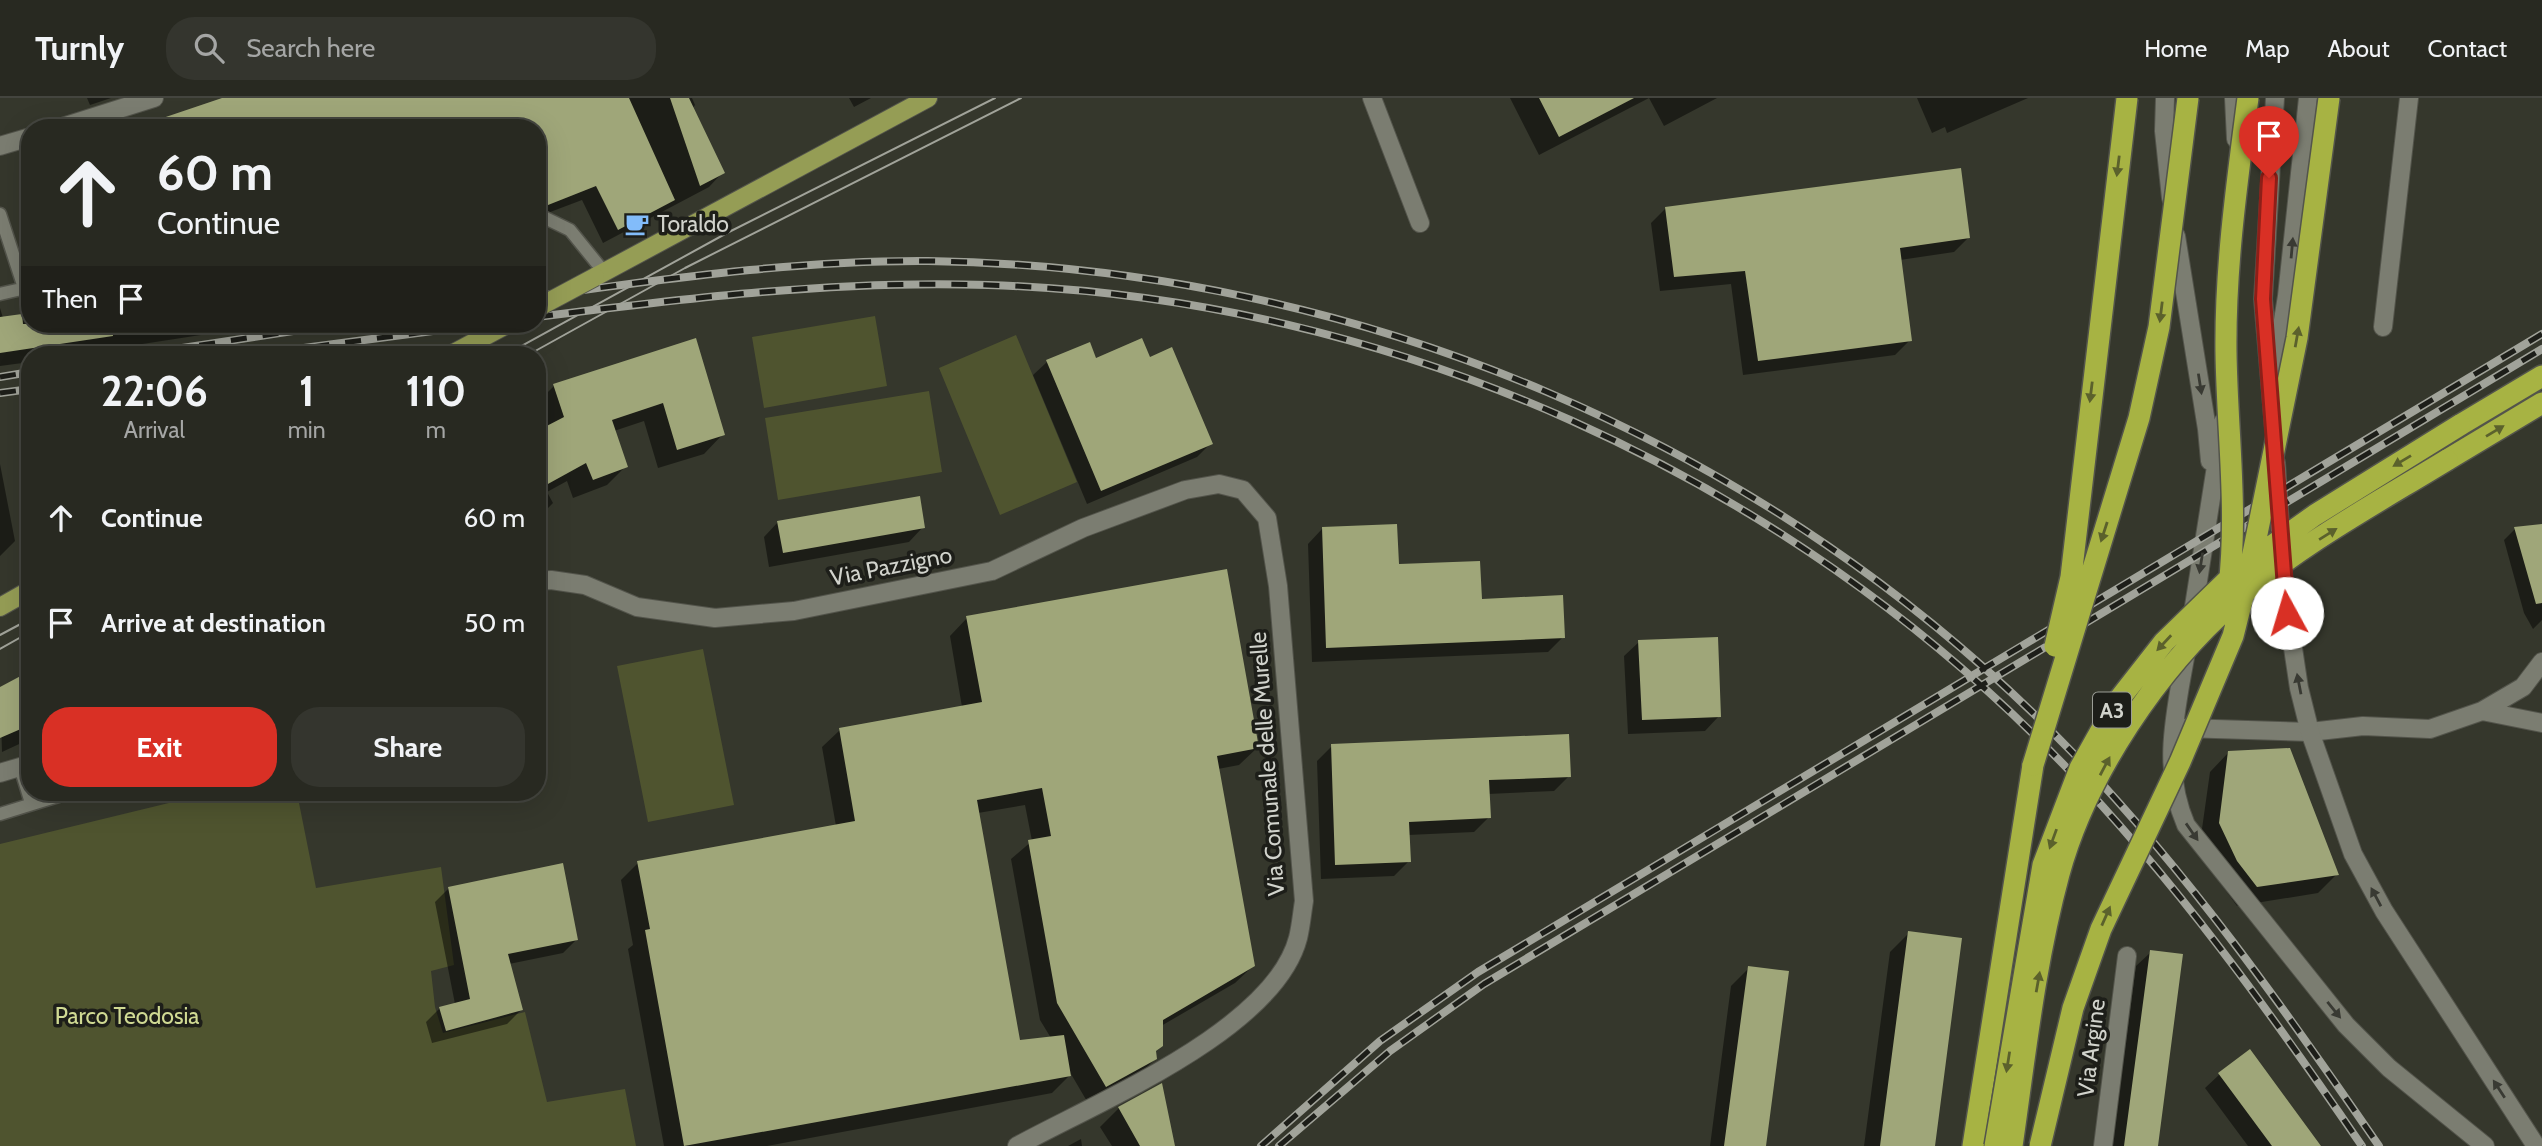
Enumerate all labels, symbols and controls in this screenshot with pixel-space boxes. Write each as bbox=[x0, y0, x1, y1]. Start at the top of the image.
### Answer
search box bbox=[166, 17, 656, 80]
text: Turnly bbox=[35, 28, 124, 68]
icon: search bbox=[190, 29, 228, 67]
text: Search here bbox=[246, 32, 375, 64]
text: Home bbox=[2144, 34, 2207, 63]
text: Map bbox=[2245, 34, 2290, 63]
text: About bbox=[2328, 34, 2390, 63]
text: Contact bbox=[2428, 34, 2507, 63]
pin bbox=[2239, 106, 2299, 178]
icon: arrive bbox=[2250, 117, 2288, 155]
text: 60 m bbox=[157, 143, 273, 202]
icon: ahead bbox=[42, 147, 133, 238]
one-way arrow bbox=[2113, 155, 2124, 177]
text: Continue bbox=[157, 203, 280, 242]
cafe icon: Toraldo bbox=[623, 210, 651, 238]
place label: Toraldo bbox=[657, 210, 729, 238]
one-way arrow bbox=[2286, 237, 2297, 259]
icon: arrive bbox=[112, 280, 150, 318]
text: Then bbox=[42, 283, 98, 315]
one-way arrow bbox=[2155, 301, 2166, 323]
one-way arrow bbox=[2292, 326, 2303, 348]
text: 22:06 bbox=[101, 365, 208, 417]
text: 1 bbox=[299, 365, 314, 417]
text: 110 bbox=[405, 365, 466, 417]
one-way arrow bbox=[2195, 373, 2206, 395]
one-way arrow bbox=[2086, 381, 2097, 403]
text: Arrival bbox=[124, 416, 185, 444]
text: min bbox=[288, 416, 326, 444]
text: m bbox=[426, 416, 446, 444]
one-way arrow bbox=[2485, 425, 2504, 438]
one-way arrow bbox=[2392, 455, 2411, 467]
icon: ahead bbox=[42, 499, 80, 537]
text: Continue bbox=[101, 502, 203, 534]
text: 60 m bbox=[463, 502, 525, 534]
one-way arrow bbox=[2098, 521, 2109, 542]
one-way arrow bbox=[2318, 527, 2337, 540]
street label: Via Pazzigno bbox=[828, 540, 954, 592]
one-way arrow bbox=[2195, 552, 2206, 574]
position arrow bbox=[2250, 576, 2324, 650]
icon: arrive bbox=[42, 604, 80, 642]
text: Arrive at destination bbox=[101, 607, 326, 639]
text: 50 m bbox=[464, 607, 525, 639]
street label: Via Comunale delle Murelle bbox=[1244, 631, 1290, 897]
one-way arrow bbox=[2156, 634, 2172, 652]
one-way arrow bbox=[2293, 673, 2304, 695]
road number: A3 bbox=[2093, 692, 2131, 728]
button: Exit bbox=[42, 707, 277, 787]
button: Share bbox=[291, 707, 525, 787]
one-way arrow bbox=[2100, 756, 2111, 776]
one-way arrow bbox=[2185, 823, 2199, 842]
one-way arrow bbox=[2047, 829, 2058, 850]
one-way arrow bbox=[2371, 887, 2382, 907]
one-way arrow bbox=[2100, 906, 2112, 926]
one-way arrow bbox=[2033, 971, 2044, 993]
street label: Via Argine bbox=[2071, 997, 2111, 1099]
park label: Parco Teodosia bbox=[55, 1002, 199, 1030]
one-way arrow bbox=[2326, 1002, 2341, 1019]
one-way arrow bbox=[2002, 1051, 2013, 1073]
one-way arrow bbox=[2493, 1079, 2506, 1098]

